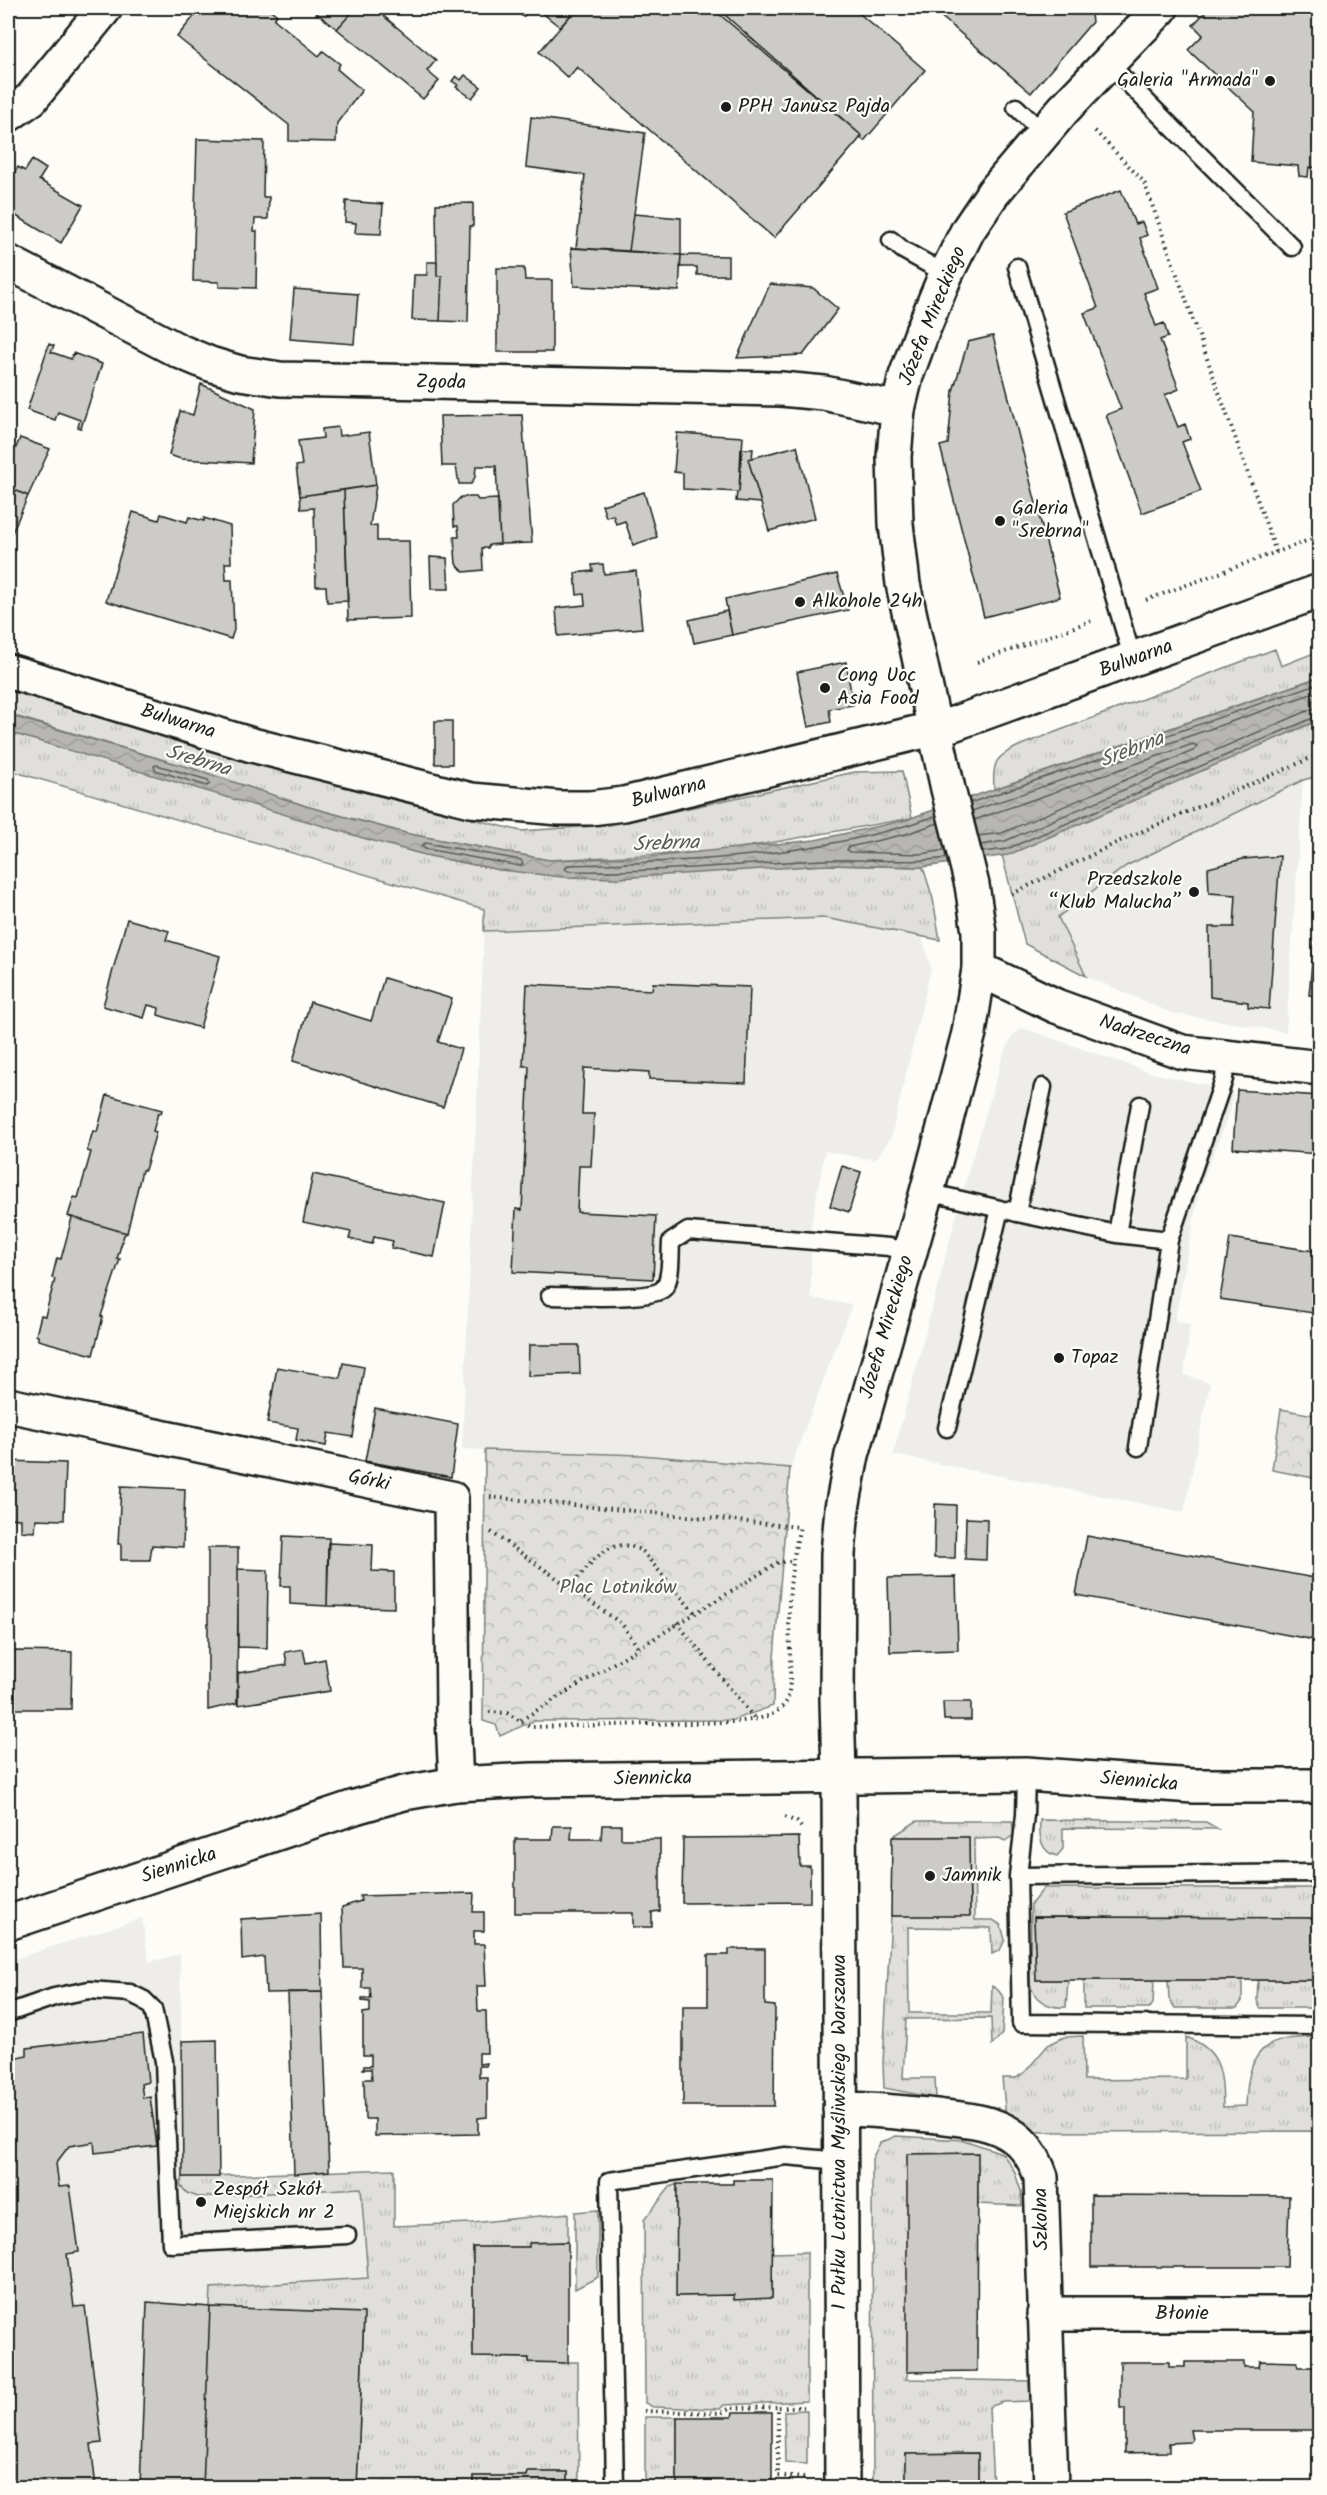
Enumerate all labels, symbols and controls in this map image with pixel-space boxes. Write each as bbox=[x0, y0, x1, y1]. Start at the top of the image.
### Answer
place label: Galeria "Armada" bbox=[1117, 65, 1258, 97]
marker: Galeria "Armada" bbox=[1263, 74, 1277, 88]
place label: PPH Janusz Pajda bbox=[738, 91, 890, 123]
marker: PPH Janusz Pajda bbox=[719, 100, 733, 114]
street label: Józefa Mireckiego bbox=[890, 241, 976, 391]
street label: Zgoda bbox=[416, 367, 466, 399]
place label: Galeria "Srebrna" bbox=[1012, 493, 1089, 548]
marker: Galeria "Srebrna" bbox=[993, 514, 1007, 528]
place label: Alkohole 24h bbox=[812, 586, 923, 618]
marker: Alkohole 24h bbox=[793, 595, 807, 609]
street label: Bulwarna bbox=[1094, 631, 1178, 687]
place label: Cong Uoc Asia Food bbox=[837, 660, 919, 715]
marker: Cong Uoc Asia Food bbox=[818, 681, 832, 695]
street label: Bulwarna bbox=[137, 695, 219, 749]
water label: Srebrna bbox=[1095, 722, 1170, 777]
water label: Srebrna bbox=[161, 735, 236, 787]
street label: Bulwarna bbox=[628, 768, 710, 818]
water label: Srebrna bbox=[632, 826, 701, 862]
place label: Przedszkole “Klub Malucha” bbox=[1049, 864, 1182, 919]
marker: Przedszkole “Klub Malucha” bbox=[1187, 885, 1201, 899]
street label: Nadrzeczna bbox=[1095, 1006, 1195, 1066]
street label: Józefa Mireckiego bbox=[851, 1252, 923, 1402]
place label: Topaz bbox=[1071, 1342, 1119, 1374]
marker: Topaz bbox=[1052, 1351, 1066, 1365]
street label: Górki bbox=[345, 1461, 394, 1501]
park label: Plac Lotników bbox=[559, 1572, 677, 1604]
street label: Siennicka bbox=[614, 1762, 692, 1796]
street label: Siennicka bbox=[1099, 1763, 1179, 1801]
street label: Siennicka bbox=[137, 1839, 221, 1893]
place label: Jamnik bbox=[942, 1860, 1002, 1892]
marker: Jamnik bbox=[923, 1869, 937, 1883]
street label: 1 Pułku Lotnictwa Myśliwskiego Warszawa bbox=[824, 1954, 856, 2310]
place label: Zespół Szkół Miejskich nr 2 bbox=[213, 2174, 335, 2229]
street label: Szkolna bbox=[1025, 2187, 1059, 2251]
marker: Zespół Szkół Miejskich nr 2 bbox=[194, 2195, 208, 2209]
street label: Błonie bbox=[1155, 2298, 1209, 2330]

